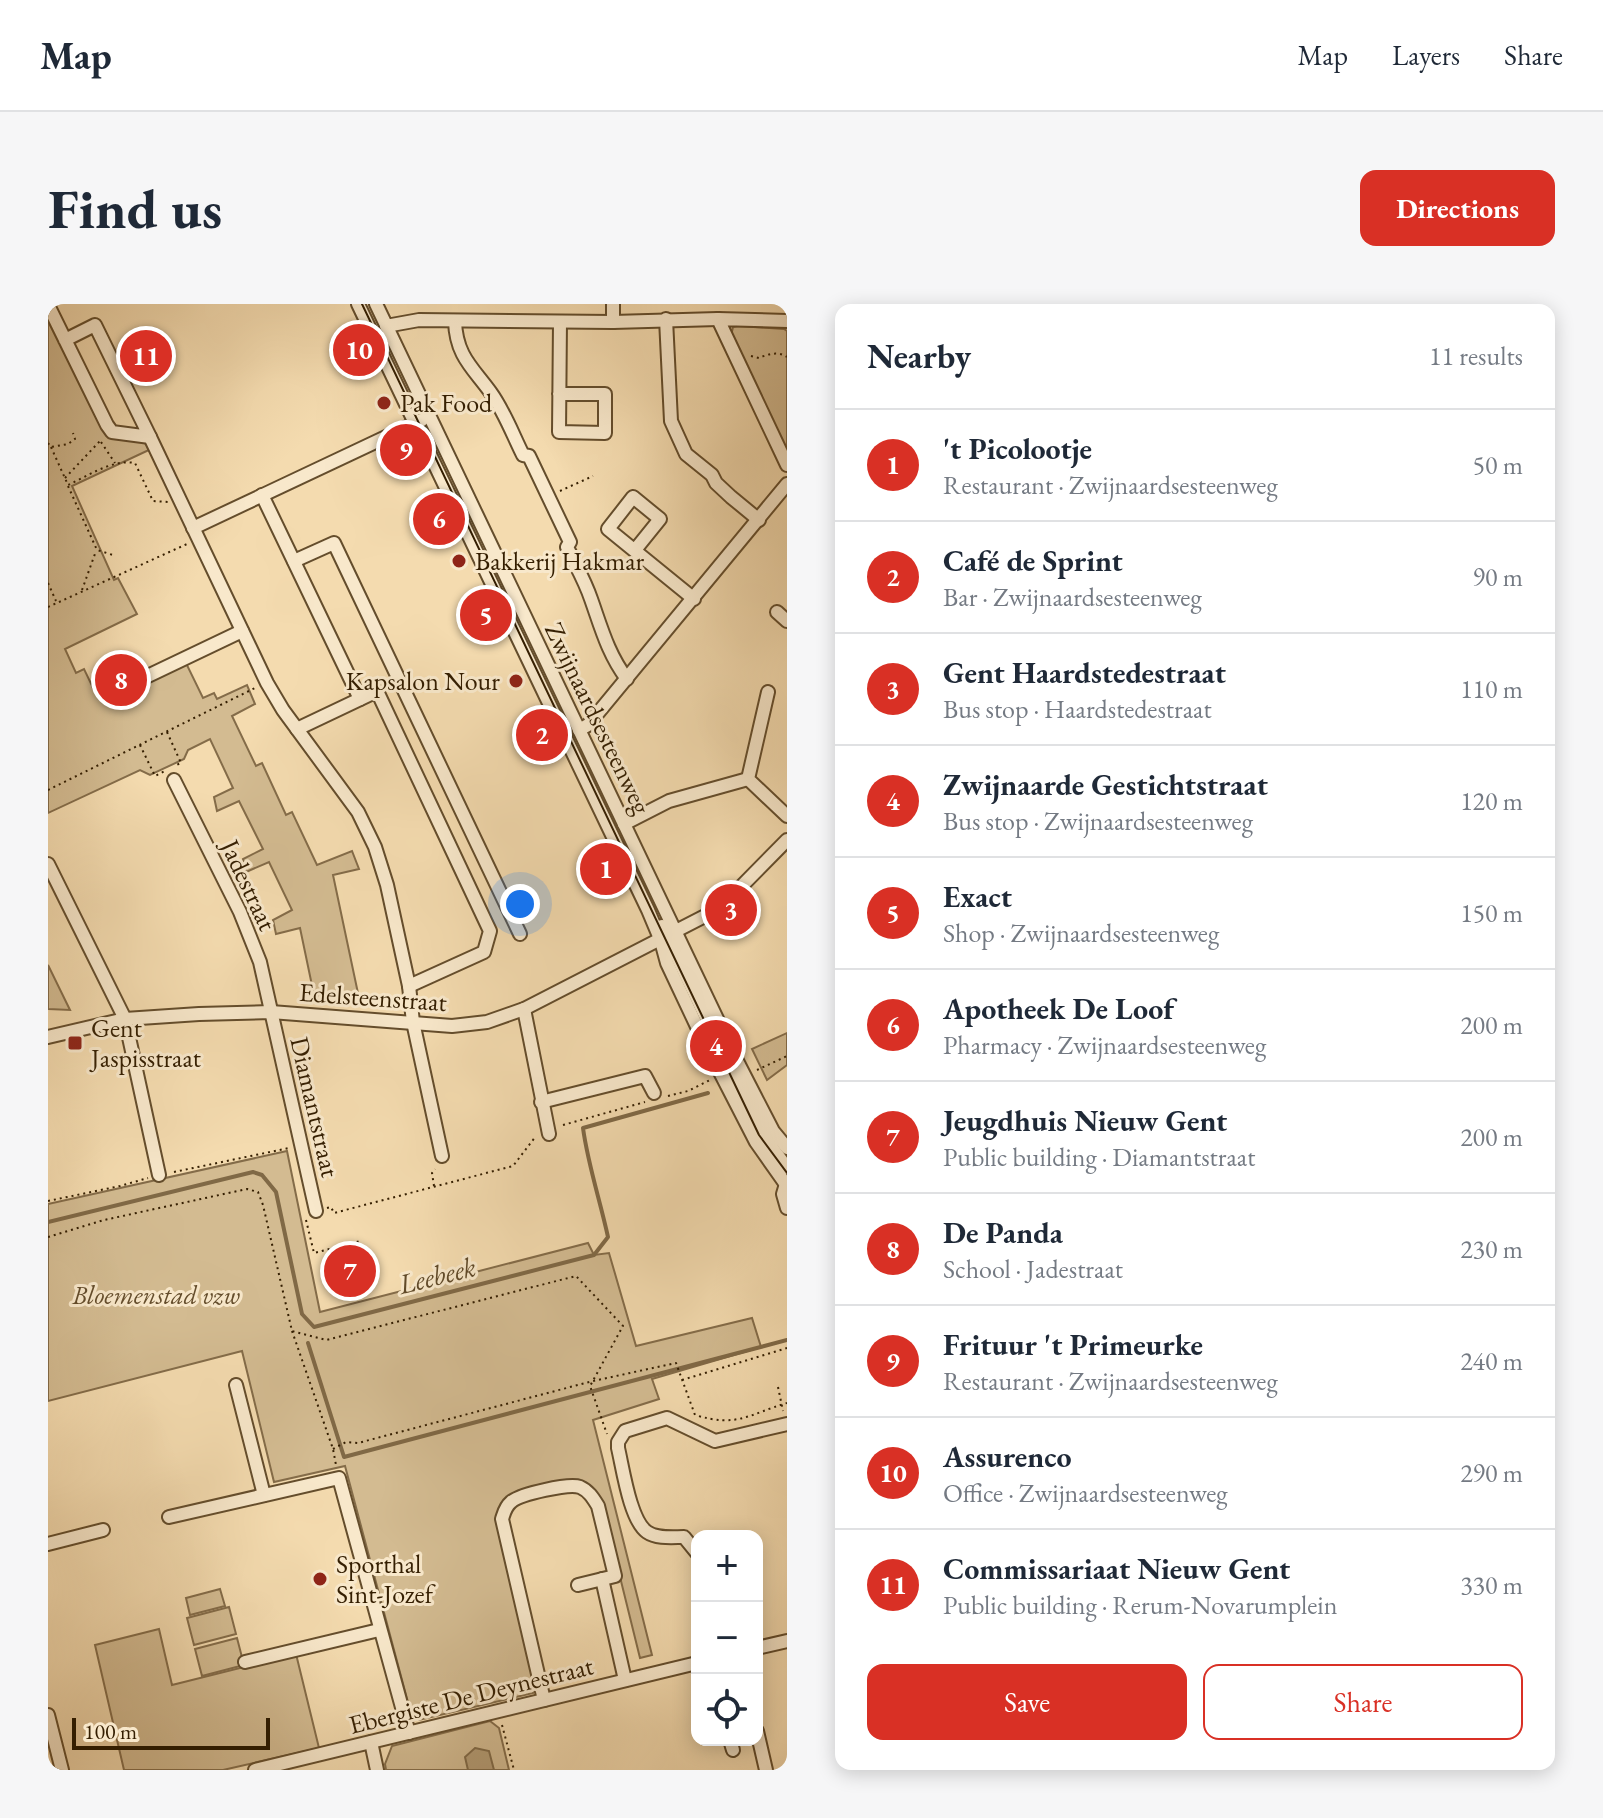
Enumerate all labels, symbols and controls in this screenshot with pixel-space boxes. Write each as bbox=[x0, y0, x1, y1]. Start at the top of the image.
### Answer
text: Map bbox=[40, 31, 112, 80]
text: Map bbox=[1298, 37, 1348, 73]
text: Layers bbox=[1392, 37, 1460, 73]
text: Share bbox=[1504, 37, 1563, 73]
button: Directions bbox=[1360, 170, 1555, 246]
text: Find us bbox=[48, 172, 222, 245]
pin: 10 bbox=[333, 320, 385, 380]
pin: 11 bbox=[120, 326, 172, 386]
text: Nearby bbox=[867, 334, 971, 378]
text: 11 results bbox=[1429, 339, 1523, 373]
place label: Pak Food bbox=[400, 386, 493, 420]
marker: Pak Food bbox=[375, 394, 393, 412]
pin: 9 bbox=[380, 420, 432, 480]
text: 't Picolootje bbox=[943, 429, 1092, 468]
text: 1 bbox=[886, 448, 900, 482]
text: 50 m bbox=[1473, 448, 1523, 482]
text: Restaurant · Zwijnaardsesteenweg bbox=[943, 468, 1278, 502]
pin: 6 bbox=[413, 489, 465, 549]
text: Café de Sprint bbox=[943, 541, 1123, 580]
place label: Bakkerij Hakmar bbox=[475, 544, 645, 578]
marker: Bakkerij Hakmar bbox=[450, 552, 468, 570]
text: 2 bbox=[886, 560, 900, 594]
text: 90 m bbox=[1473, 560, 1523, 594]
text: Bar · Zwijnaardsesteenweg bbox=[943, 580, 1202, 614]
pin: 5 bbox=[460, 585, 512, 645]
street label: Zwijnaardsesteenweg bbox=[537, 617, 659, 820]
pin: 8 bbox=[95, 650, 147, 710]
text: Gent Haardstedestraat bbox=[943, 653, 1226, 692]
place label: Kapsalon Nour bbox=[346, 664, 500, 698]
marker: Kapsalon Nour bbox=[507, 672, 525, 690]
text: 3 bbox=[886, 672, 900, 706]
text: 110 m bbox=[1460, 672, 1523, 706]
text: Bus stop · Haardstedestraat bbox=[943, 692, 1212, 726]
pin: 2 bbox=[516, 705, 568, 765]
text: Zwijnaarde Gestichtstraat bbox=[943, 765, 1268, 804]
text: 4 bbox=[886, 784, 900, 818]
text: 120 m bbox=[1460, 784, 1523, 818]
text: Bus stop · Zwijnaardsesteenweg bbox=[943, 804, 1253, 838]
street label: Jadestraat bbox=[212, 832, 285, 936]
pin: 1 bbox=[580, 839, 632, 899]
text: Exact bbox=[943, 877, 1012, 916]
pin: 3 bbox=[705, 880, 757, 940]
your location bbox=[500, 884, 540, 924]
text: 5 bbox=[886, 896, 900, 930]
text: 150 m bbox=[1460, 896, 1523, 930]
text: Shop · Zwijnaardsesteenweg bbox=[943, 916, 1219, 950]
street label: Edelsteenstraat bbox=[298, 975, 448, 1019]
text: Apotheek De Loof bbox=[943, 989, 1174, 1028]
text: 6 bbox=[886, 1008, 900, 1042]
text: 200 m bbox=[1460, 1008, 1523, 1042]
place label: Gent Jaspisstraat bbox=[89, 1011, 201, 1075]
pin: 4 bbox=[690, 1016, 742, 1076]
text: Pharmacy · Zwijnaardsesteenweg bbox=[943, 1028, 1266, 1062]
marker: Gent Jaspisstraat bbox=[66, 1034, 84, 1052]
street label: Diamantstraat bbox=[282, 1034, 348, 1180]
text: Jeugdhuis Nieuw Gent bbox=[943, 1101, 1227, 1140]
text: 7 bbox=[886, 1120, 900, 1154]
text: 200 m bbox=[1460, 1120, 1523, 1154]
text: Public building · Diamantstraat bbox=[943, 1140, 1255, 1174]
text: De Panda bbox=[943, 1213, 1063, 1252]
text: 8 bbox=[886, 1232, 900, 1266]
text: 230 m bbox=[1460, 1232, 1523, 1266]
pin: 7 bbox=[324, 1241, 376, 1301]
water label: Leebeek bbox=[394, 1248, 480, 1302]
text: School · Jadestraat bbox=[943, 1252, 1123, 1286]
park label: Bloemenstad vzw bbox=[71, 1278, 240, 1312]
text: Frituur 't Primeurke bbox=[943, 1325, 1203, 1364]
text: 9 bbox=[886, 1344, 900, 1378]
text: 240 m bbox=[1460, 1344, 1523, 1378]
text: Restaurant · Zwijnaardsesteenweg bbox=[943, 1364, 1278, 1398]
text: Assurenco bbox=[943, 1437, 1072, 1476]
text: 10 bbox=[879, 1456, 907, 1490]
text: 290 m bbox=[1460, 1456, 1523, 1490]
text: Office · Zwijnaardsesteenweg bbox=[943, 1476, 1228, 1510]
map controls bbox=[691, 1530, 763, 1746]
button: + bbox=[691, 1530, 763, 1602]
place label: Sporthal Sint-Jozef bbox=[336, 1547, 436, 1611]
text: Commissariaat Nieuw Gent bbox=[943, 1549, 1290, 1588]
text: 11 bbox=[879, 1568, 907, 1602]
text: 330 m bbox=[1460, 1568, 1523, 1602]
marker: Sporthal Sint-Jozef bbox=[311, 1570, 329, 1588]
text: Public building · Rerum-Novarumplein bbox=[943, 1588, 1337, 1622]
button: − bbox=[691, 1602, 763, 1674]
street label: Ebergiste De Deynestraat bbox=[345, 1648, 597, 1742]
button: Save bbox=[867, 1664, 1187, 1740]
button: Share bbox=[1203, 1664, 1523, 1740]
button: locate bbox=[691, 1674, 763, 1746]
scale bar bbox=[72, 1714, 270, 1750]
text: 100 m bbox=[84, 1717, 137, 1746]

